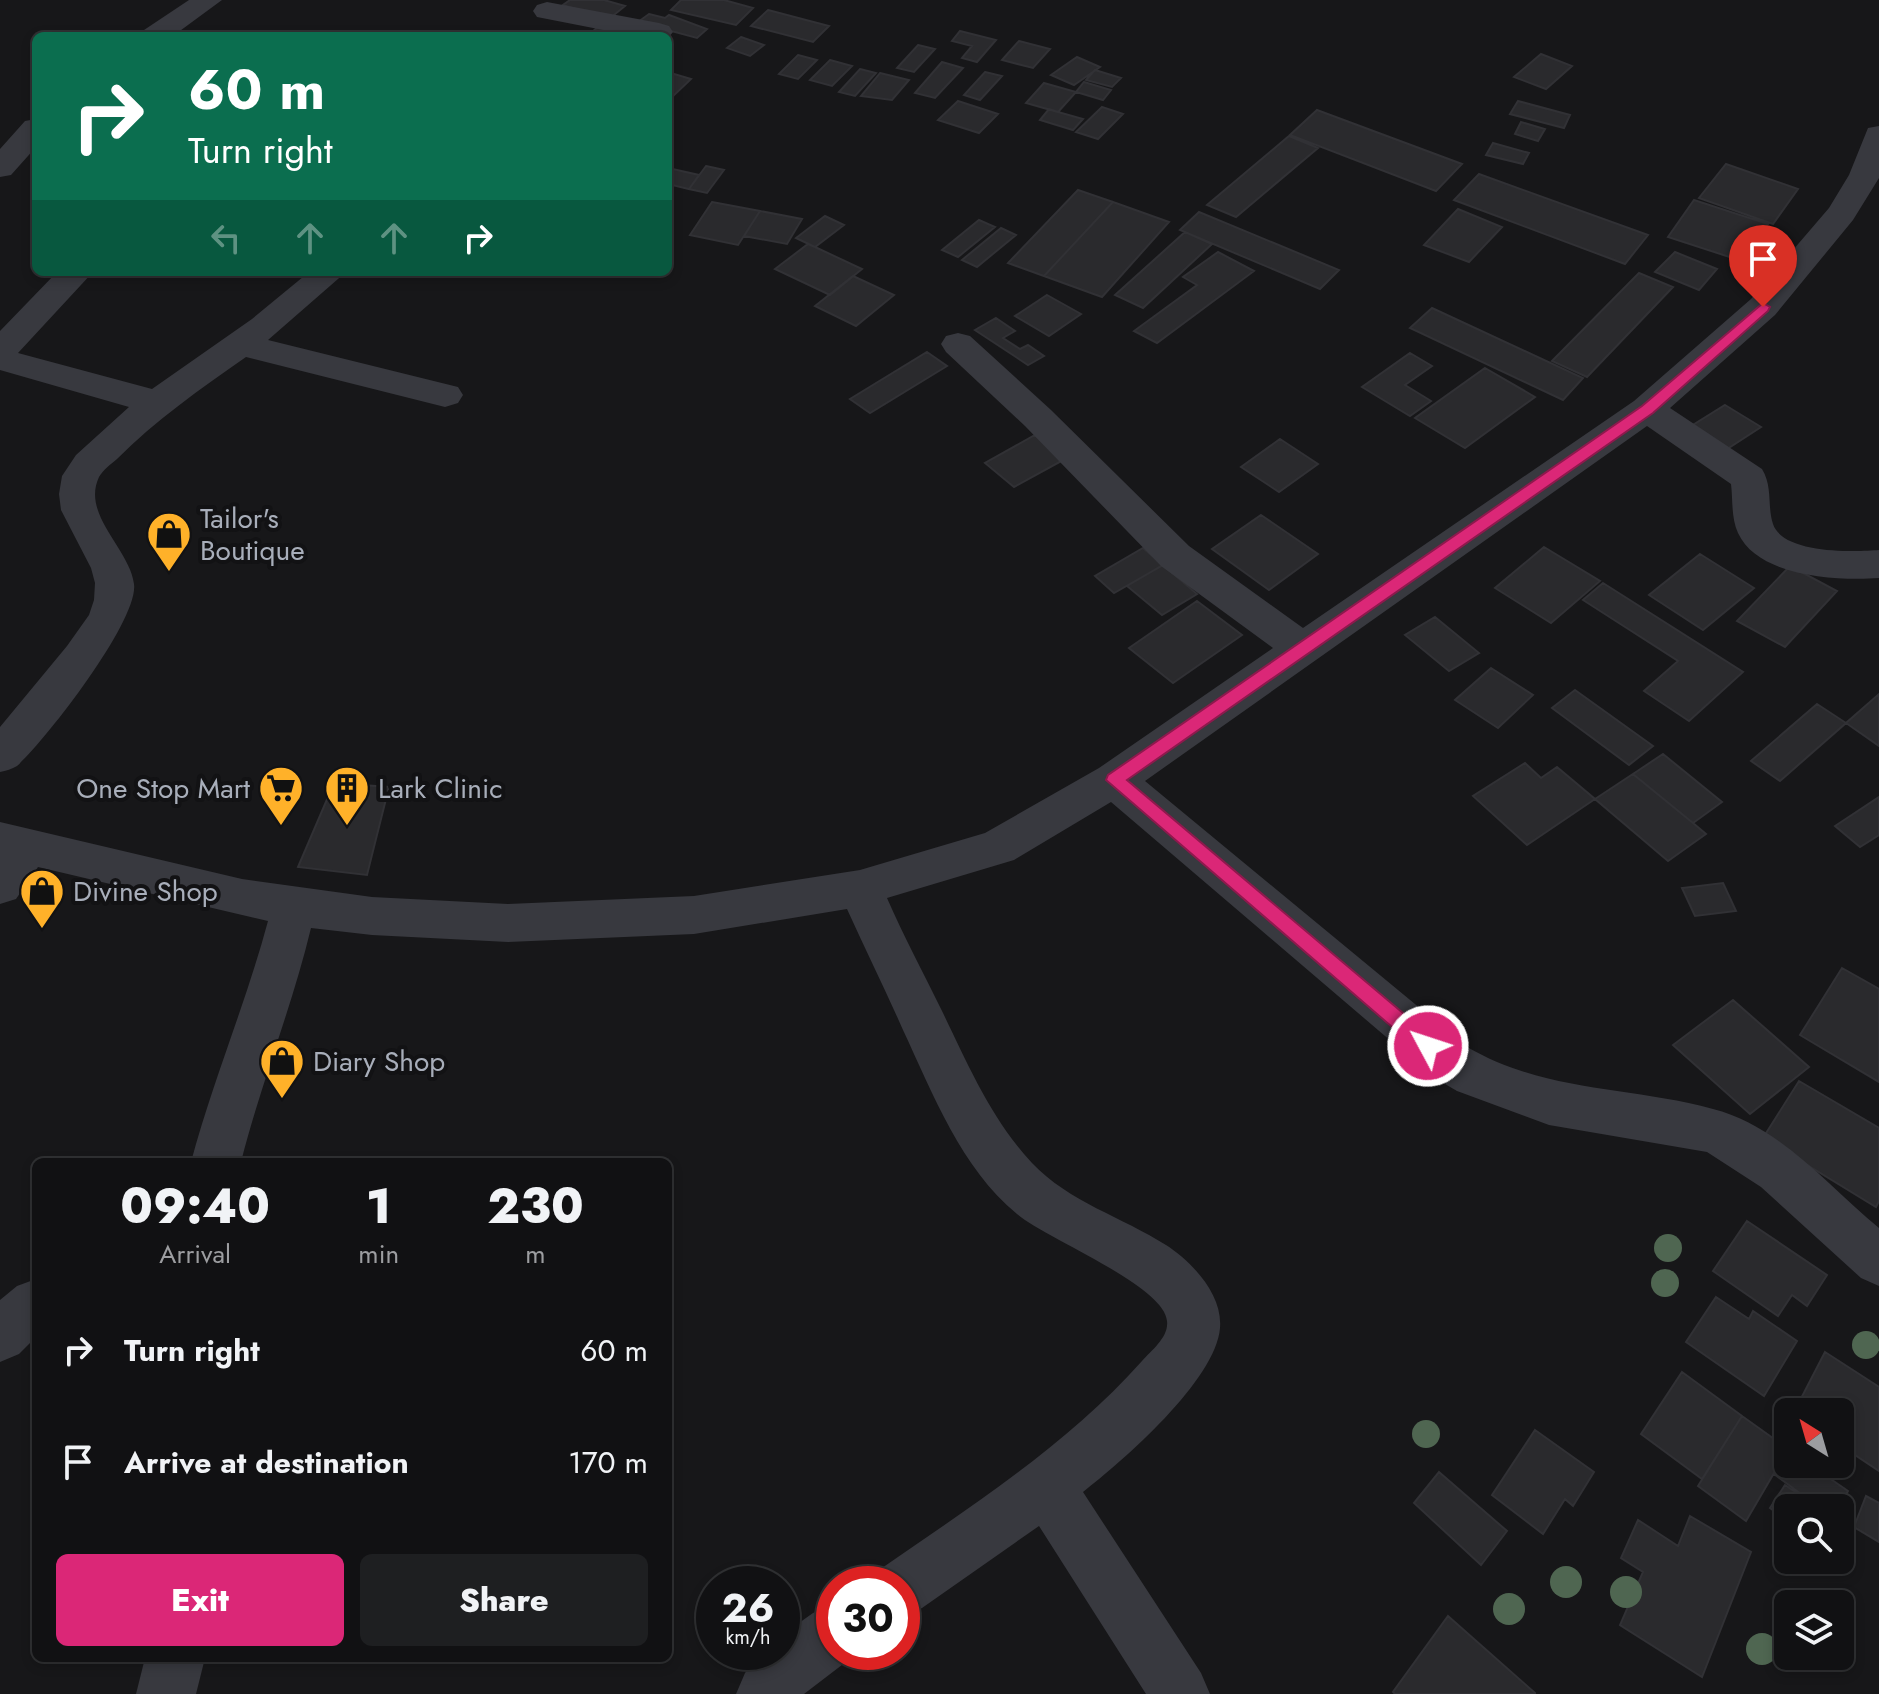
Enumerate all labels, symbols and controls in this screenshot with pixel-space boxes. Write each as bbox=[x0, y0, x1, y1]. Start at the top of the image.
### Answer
text: 60 m bbox=[188, 49, 325, 130]
icon: right bbox=[56, 64, 160, 168]
text: Turn right bbox=[188, 124, 333, 176]
icon: left bbox=[204, 216, 248, 260]
icon: ahead bbox=[288, 216, 332, 260]
icon: ahead bbox=[372, 216, 416, 260]
icon: right bbox=[456, 216, 500, 260]
pin bbox=[1729, 225, 1797, 307]
icon: arrive bbox=[1741, 237, 1785, 281]
place label: Tailor's Boutique bbox=[200, 498, 305, 571]
shop icon: Tailor's Boutique bbox=[145, 510, 193, 573]
supermarket icon: One Stop Mart bbox=[257, 764, 305, 827]
building icon: Lark Clinic bbox=[323, 764, 371, 827]
place label: One Stop Mart bbox=[76, 768, 250, 809]
place label: Lark Clinic bbox=[378, 768, 503, 809]
shop icon: Divine Shop bbox=[18, 867, 66, 930]
place label: Divine Shop bbox=[73, 871, 218, 912]
position arrow bbox=[1386, 1004, 1470, 1088]
shop icon: Diary Shop bbox=[258, 1037, 306, 1100]
place label: Diary Shop bbox=[313, 1041, 445, 1082]
text: 09:40 bbox=[120, 1172, 270, 1241]
text: 1 bbox=[366, 1172, 391, 1241]
text: 230 bbox=[487, 1172, 584, 1241]
text: Arrival bbox=[159, 1235, 231, 1273]
text: min bbox=[358, 1235, 399, 1273]
text: m bbox=[525, 1235, 546, 1273]
icon: right bbox=[56, 1328, 100, 1372]
text: Turn right bbox=[124, 1329, 260, 1372]
text: 60 m bbox=[580, 1329, 648, 1372]
north arrow bbox=[1774, 1398, 1854, 1478]
map controls bbox=[1774, 1398, 1854, 1670]
icon: arrive bbox=[56, 1440, 100, 1484]
text: Arrive at destination bbox=[124, 1441, 409, 1484]
text: 170 m bbox=[568, 1441, 648, 1484]
button: search bbox=[1774, 1494, 1854, 1574]
button: Exit bbox=[56, 1554, 344, 1646]
button: Share bbox=[360, 1554, 648, 1646]
speed limit sign: 30 bbox=[816, 1566, 920, 1670]
text: 26 bbox=[722, 1579, 775, 1637]
button: layers bbox=[1774, 1590, 1854, 1670]
text: km/h bbox=[725, 1623, 771, 1652]

